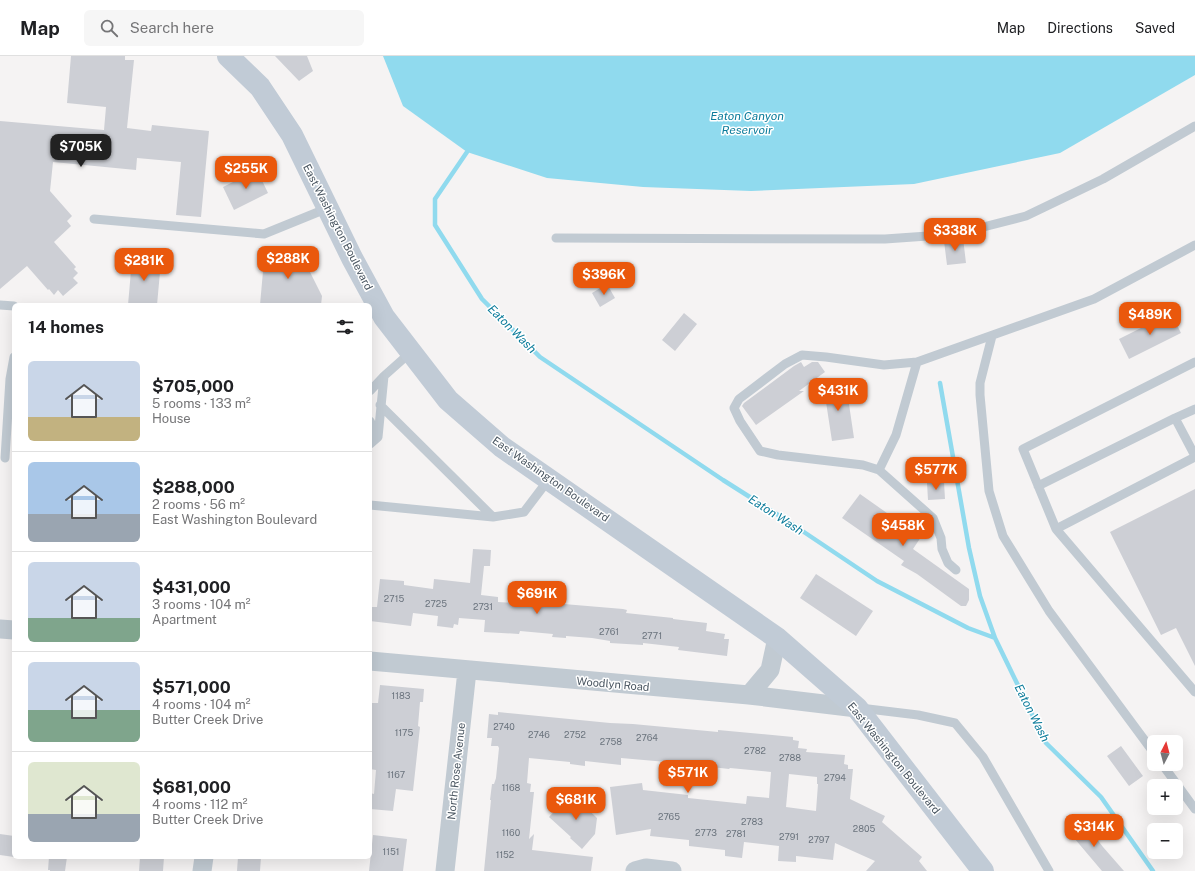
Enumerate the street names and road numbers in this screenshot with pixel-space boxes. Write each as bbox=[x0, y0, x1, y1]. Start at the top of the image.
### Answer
street label: East Washington Boulevard bbox=[301, 162, 375, 292]
street label: East Washington Boulevard bbox=[490, 434, 612, 524]
street label: Woodlyn Road bbox=[576, 675, 650, 693]
street label: East Washington Boulevard bbox=[845, 700, 943, 816]
street label: North Rose Avenue bbox=[445, 722, 467, 820]

